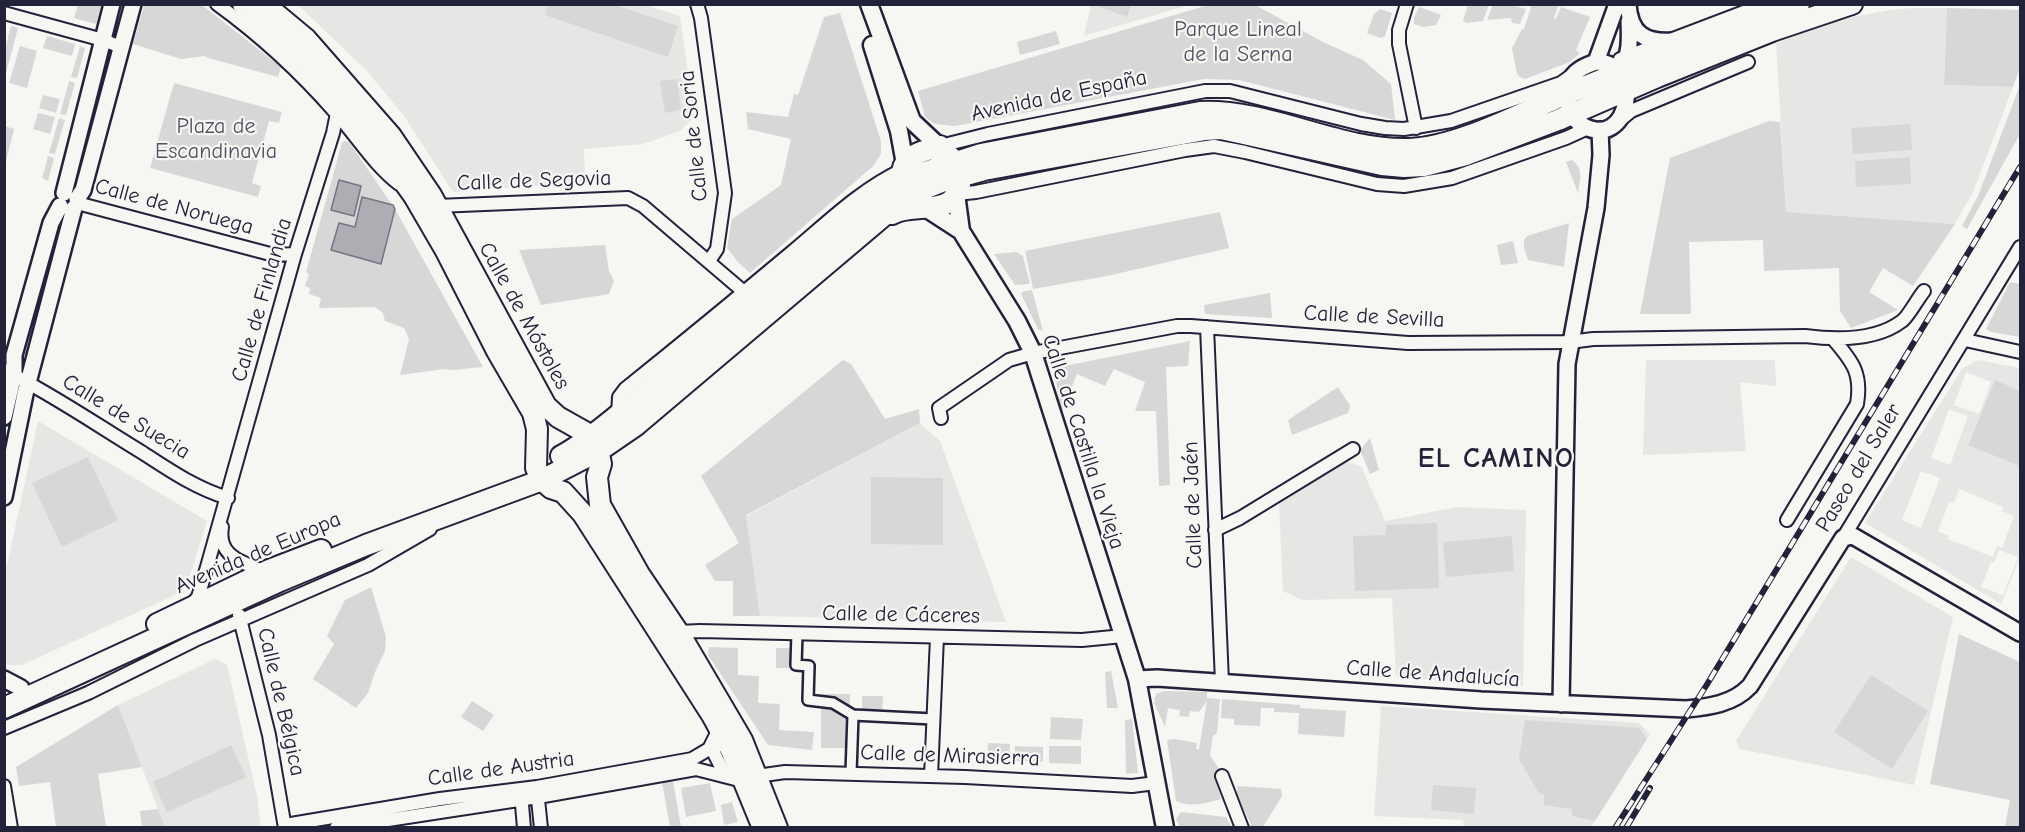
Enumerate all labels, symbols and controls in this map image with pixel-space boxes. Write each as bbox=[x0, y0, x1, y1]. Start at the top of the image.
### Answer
park label: Parque Lineal de la Serna bbox=[1174, 17, 1302, 68]
street label: Avenida de España bbox=[969, 64, 1149, 128]
street label: Calle de Soria bbox=[674, 69, 714, 203]
park label: Plaza de Escandinavia bbox=[155, 114, 277, 166]
street label: Calle de Segovia bbox=[456, 165, 612, 197]
street label: Calle de Noruega bbox=[92, 173, 256, 241]
street label: Calle de Finlandia bbox=[226, 215, 298, 385]
street label: Calle de Móstoles bbox=[473, 238, 575, 394]
street label: Calle de Sevilla bbox=[1303, 300, 1445, 334]
street label: Calle de Castilla la Vieja bbox=[1036, 331, 1130, 553]
street label: Calle de Suecia bbox=[57, 369, 195, 465]
street label: Paseo del Saler bbox=[1810, 399, 1908, 537]
street label: Calle de Jaén bbox=[1178, 441, 1208, 569]
district label: EL CAMINO bbox=[1418, 442, 1574, 476]
street label: Avenida de Europa bbox=[171, 506, 345, 600]
street label: Calle de Cáceres bbox=[822, 600, 980, 630]
street label: Calle de Bélgica bbox=[251, 625, 311, 779]
street label: Calle de Andalucía bbox=[1345, 655, 1521, 693]
street label: Calle de Mirasierra bbox=[860, 740, 1040, 772]
street label: Calle de Austria bbox=[426, 746, 576, 792]

